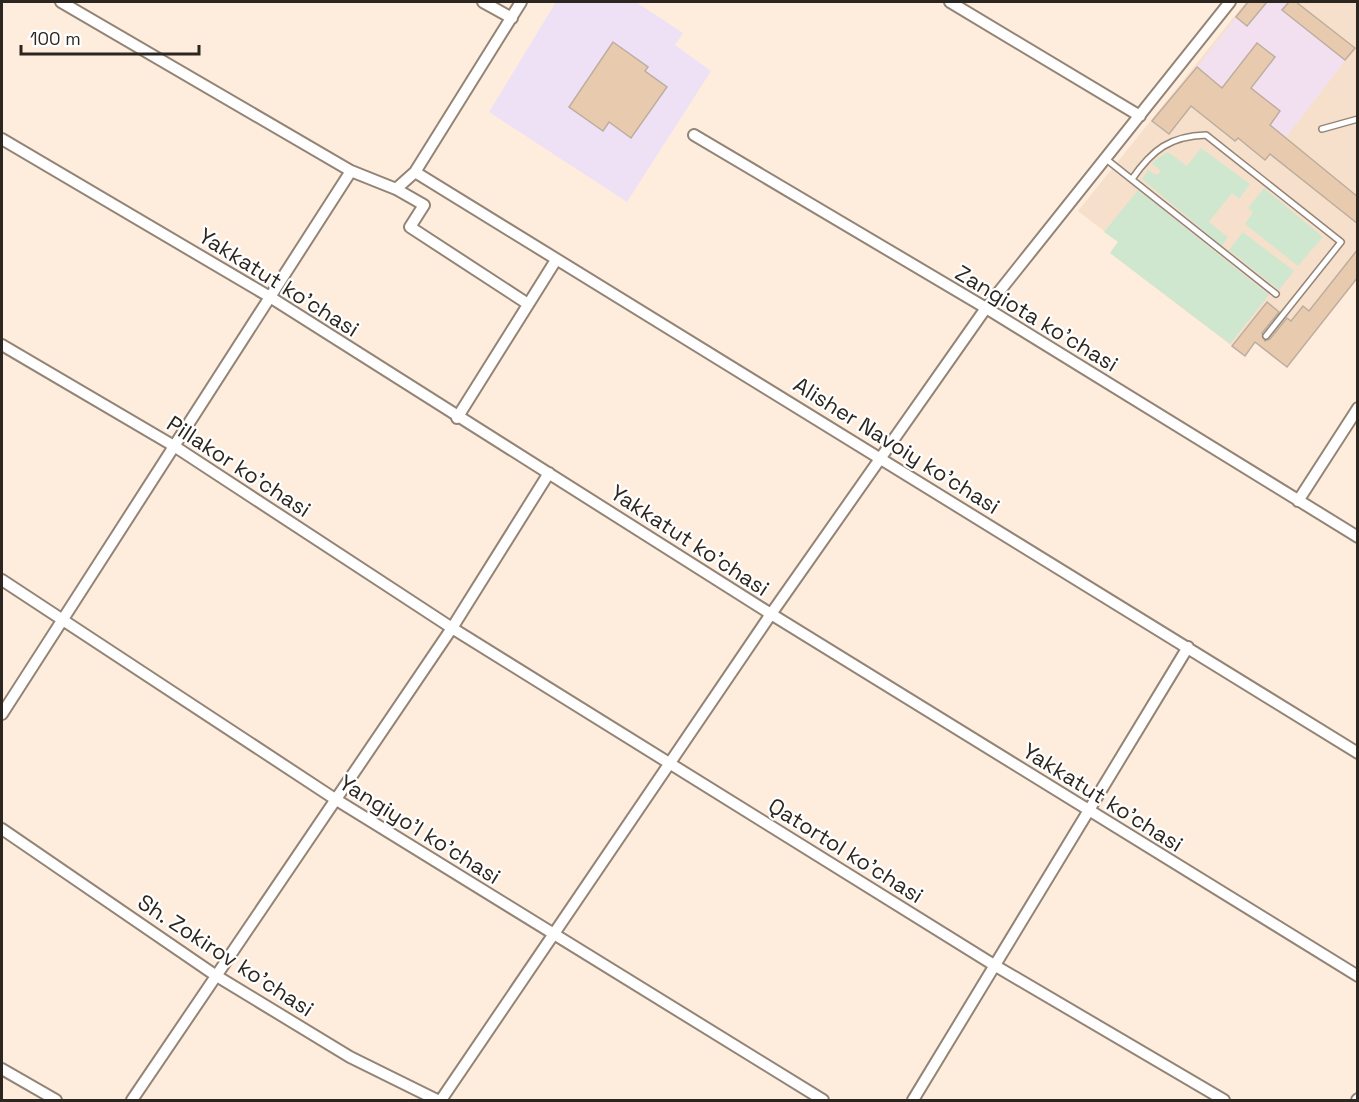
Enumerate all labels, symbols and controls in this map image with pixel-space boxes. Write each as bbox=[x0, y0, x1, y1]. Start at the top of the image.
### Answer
scale bar bbox=[21, 18, 200, 56]
text: 100 m bbox=[30, 27, 81, 50]
street label: Yakkatut ko'chasi bbox=[193, 221, 365, 343]
street label: Zangiota ko'chasi bbox=[950, 258, 1124, 378]
street label: Alisher Navoiy ko'chasi bbox=[789, 370, 1005, 520]
street label: Pillakor ko'chasi bbox=[162, 409, 316, 523]
street label: Yakkatut ko'chasi bbox=[605, 478, 775, 602]
street label: Yakkatut ko'chasi bbox=[1017, 736, 1189, 858]
street label: Yangiyo'l ko'chasi bbox=[334, 768, 506, 890]
street label: Qatortol ko'chasi bbox=[763, 791, 929, 909]
street label: Sh. Zokirov ko'chasi bbox=[133, 888, 319, 1022]

